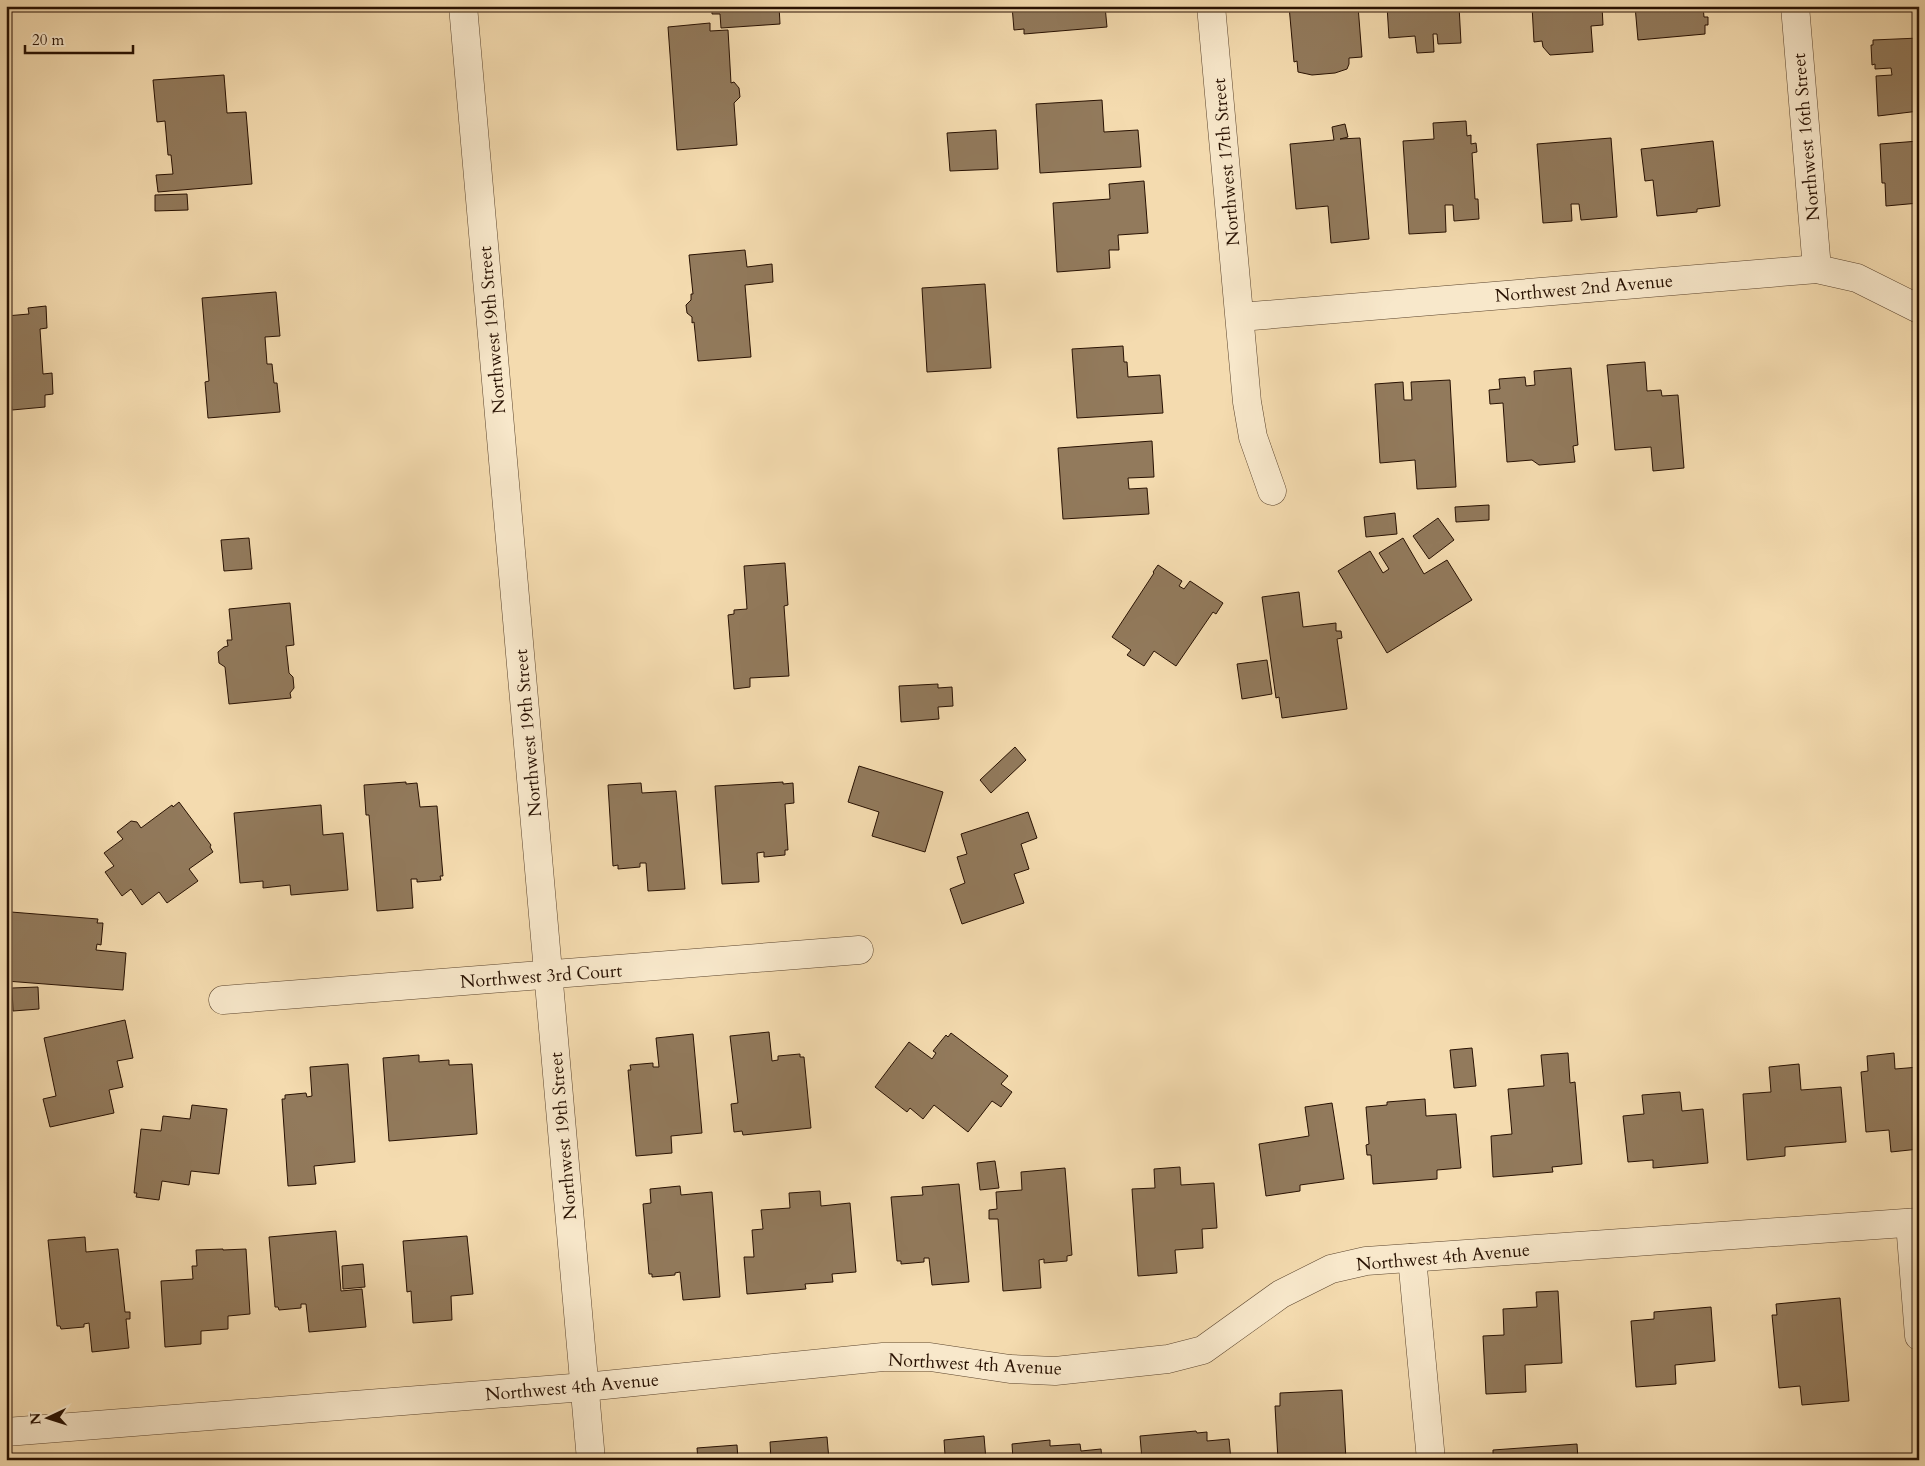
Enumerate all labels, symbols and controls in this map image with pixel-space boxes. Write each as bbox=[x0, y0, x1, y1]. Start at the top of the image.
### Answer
scale bar bbox=[25, 22, 132, 54]
text: 20 m bbox=[32, 30, 64, 50]
street label: Northwest 16th Street bbox=[1787, 52, 1826, 222]
street label: Northwest 17th Street bbox=[1207, 77, 1246, 247]
street label: Northwest 19th Street bbox=[473, 245, 512, 415]
street label: Northwest 2nd Avenue bbox=[1494, 268, 1674, 309]
street label: Northwest 19th Street bbox=[509, 648, 548, 818]
street label: Northwest 3rd Court bbox=[459, 958, 623, 995]
street label: Northwest 19th Street bbox=[544, 1051, 583, 1221]
street label: Northwest 4th Avenue bbox=[1355, 1237, 1531, 1278]
street label: Northwest 4th Avenue bbox=[887, 1347, 1063, 1382]
street label: Northwest 4th Avenue bbox=[484, 1367, 660, 1408]
north arrow bbox=[22, 1394, 72, 1444]
text: N bbox=[26, 1412, 45, 1426]

